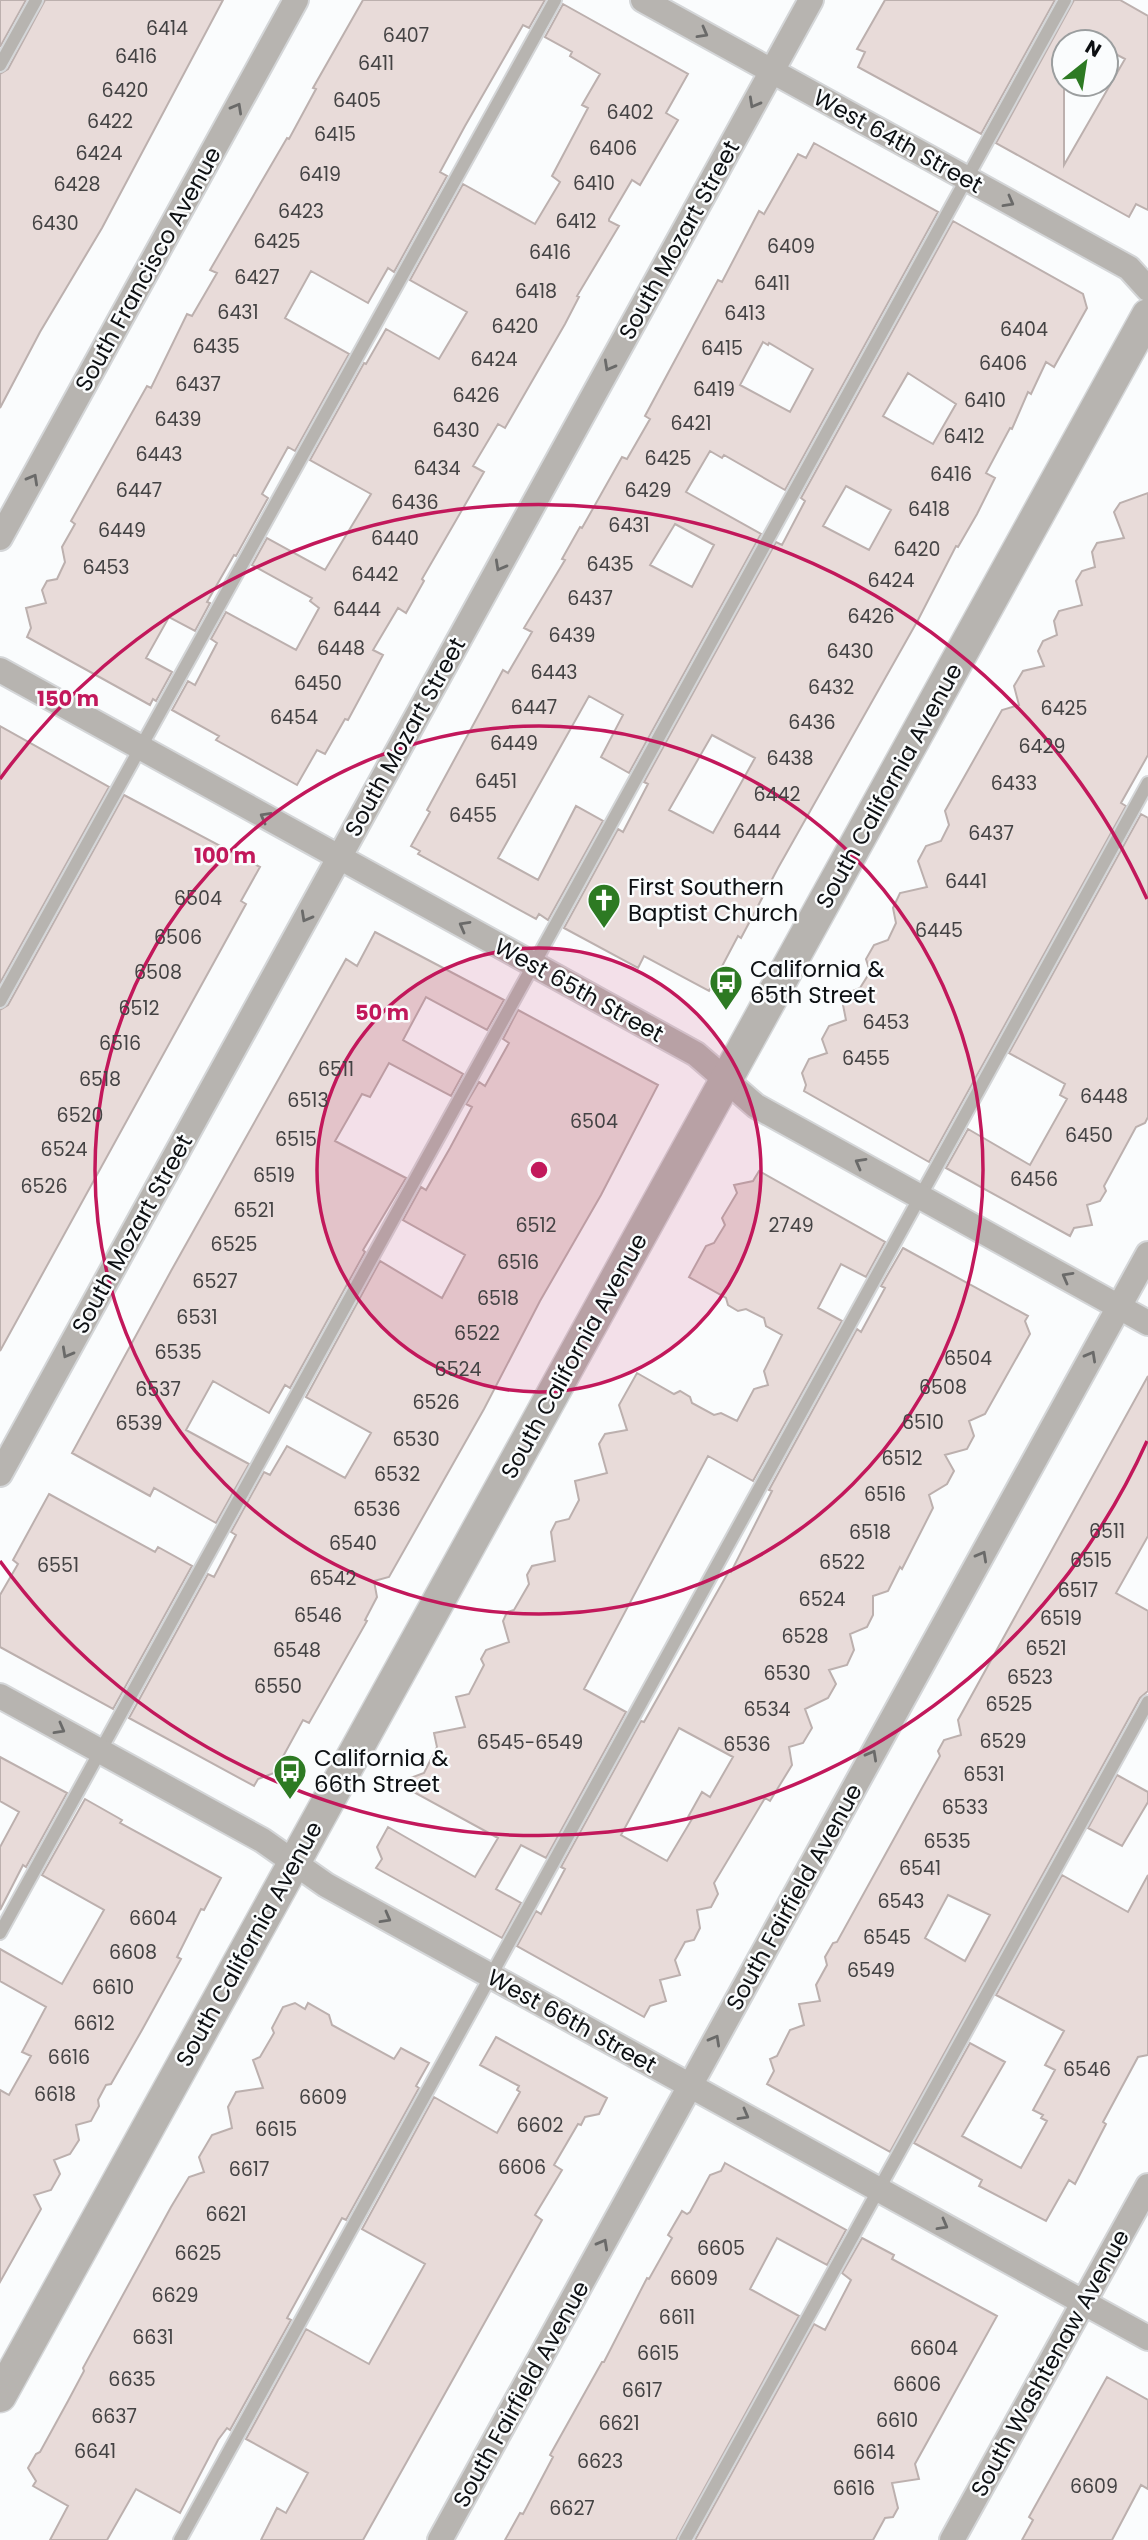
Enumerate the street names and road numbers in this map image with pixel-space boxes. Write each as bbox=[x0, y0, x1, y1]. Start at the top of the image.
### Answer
street label: West 64th Street bbox=[808, 81, 988, 201]
street label: South Mozart Street bbox=[611, 135, 747, 345]
street label: South Francisco Avenue bbox=[67, 141, 229, 397]
street label: South Mozart Street bbox=[337, 632, 473, 842]
street label: South California Avenue bbox=[808, 658, 970, 914]
street label: West 65th Street bbox=[489, 930, 669, 1050]
street label: South Mozart Street bbox=[64, 1129, 200, 1339]
street label: South California Avenue bbox=[493, 1228, 655, 1484]
street label: South Fairfield Avenue bbox=[718, 1778, 870, 2016]
street label: South California Avenue bbox=[168, 1816, 330, 2072]
street label: West 66th Street bbox=[482, 1961, 662, 2081]
street label: South Washtenaw Avenue bbox=[963, 2224, 1137, 2502]
street label: South Fairfield Avenue bbox=[445, 2275, 597, 2513]

